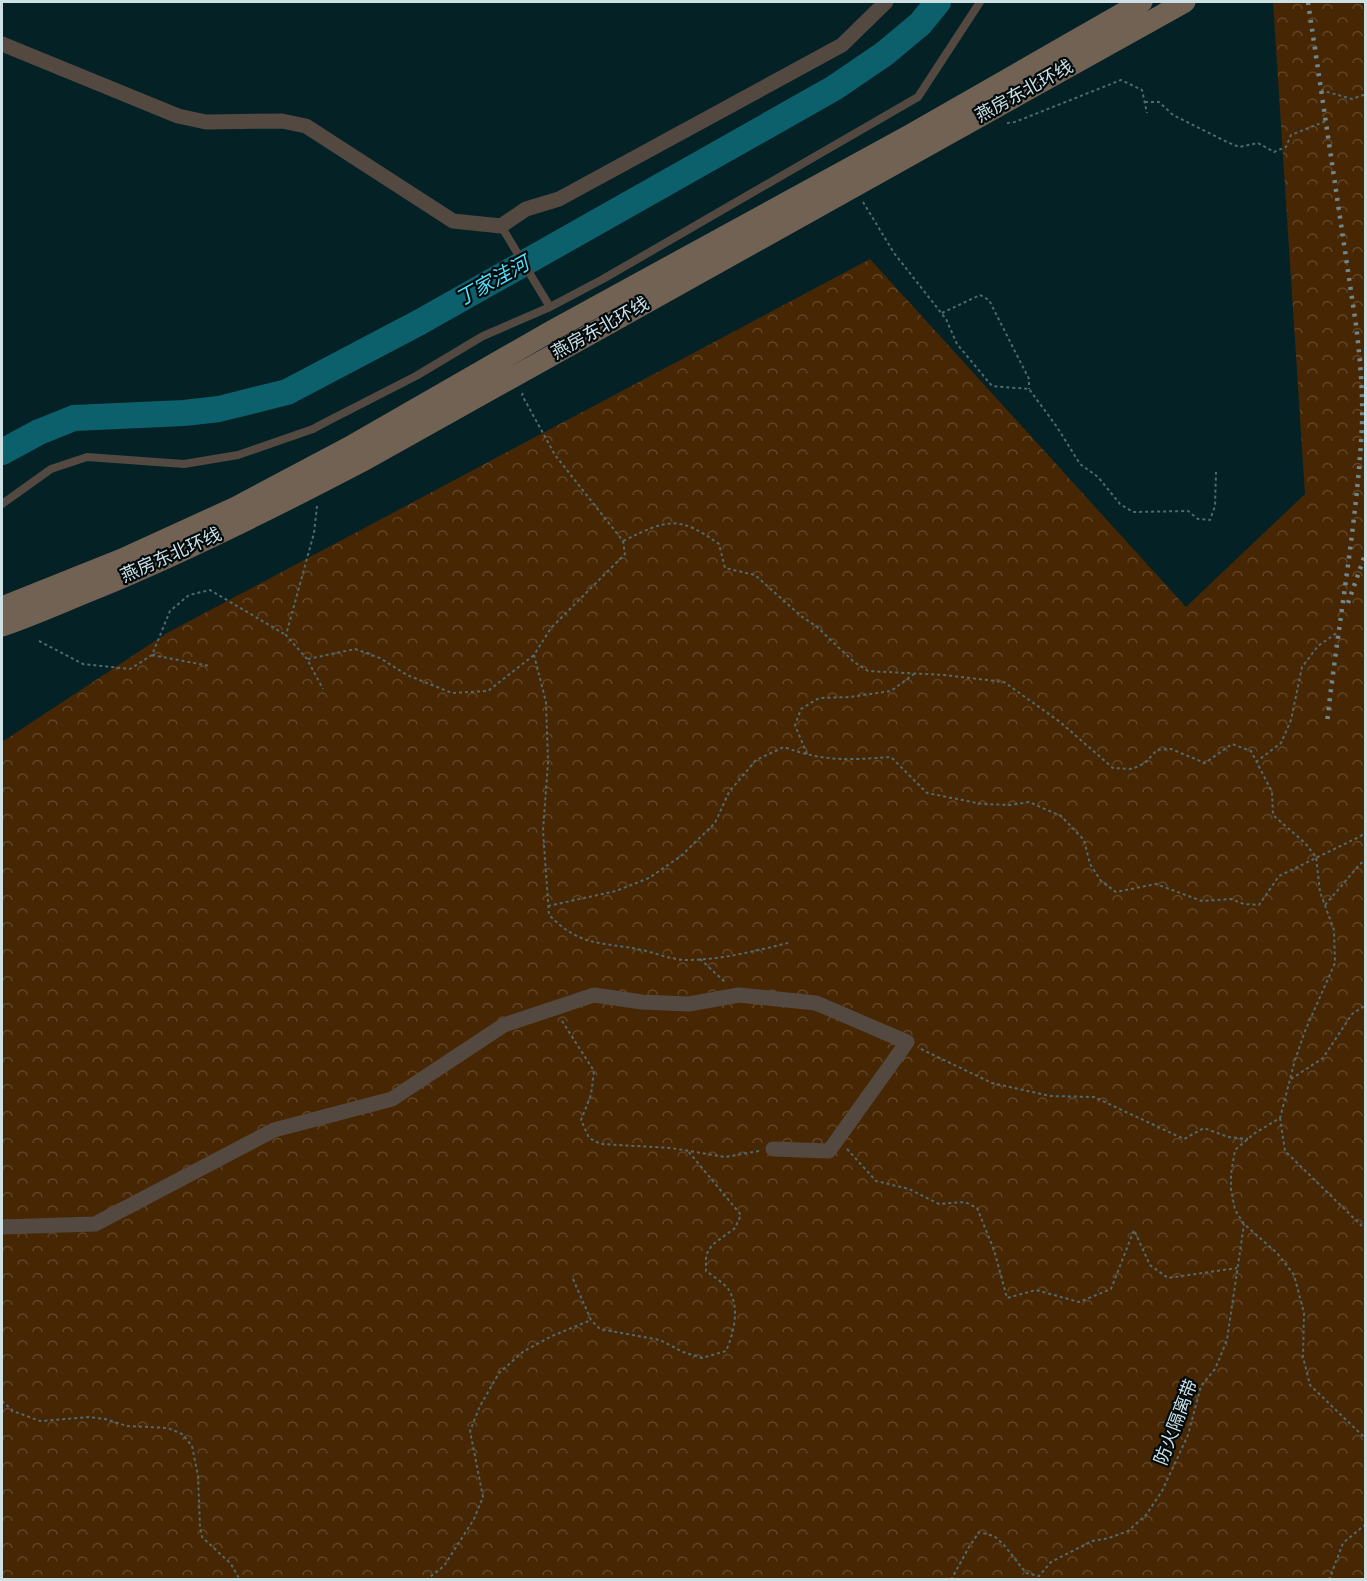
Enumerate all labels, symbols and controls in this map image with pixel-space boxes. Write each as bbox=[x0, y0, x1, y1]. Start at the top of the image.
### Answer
street label: 燕房东北环线 bbox=[971, 54, 1077, 128]
water label: 丁家洼河 bbox=[451, 248, 537, 312]
street label: 燕房东北环线 bbox=[547, 291, 653, 365]
street label: 燕房东北环线 bbox=[117, 522, 225, 588]
street label: 防火隔离带 bbox=[1149, 1376, 1203, 1468]

